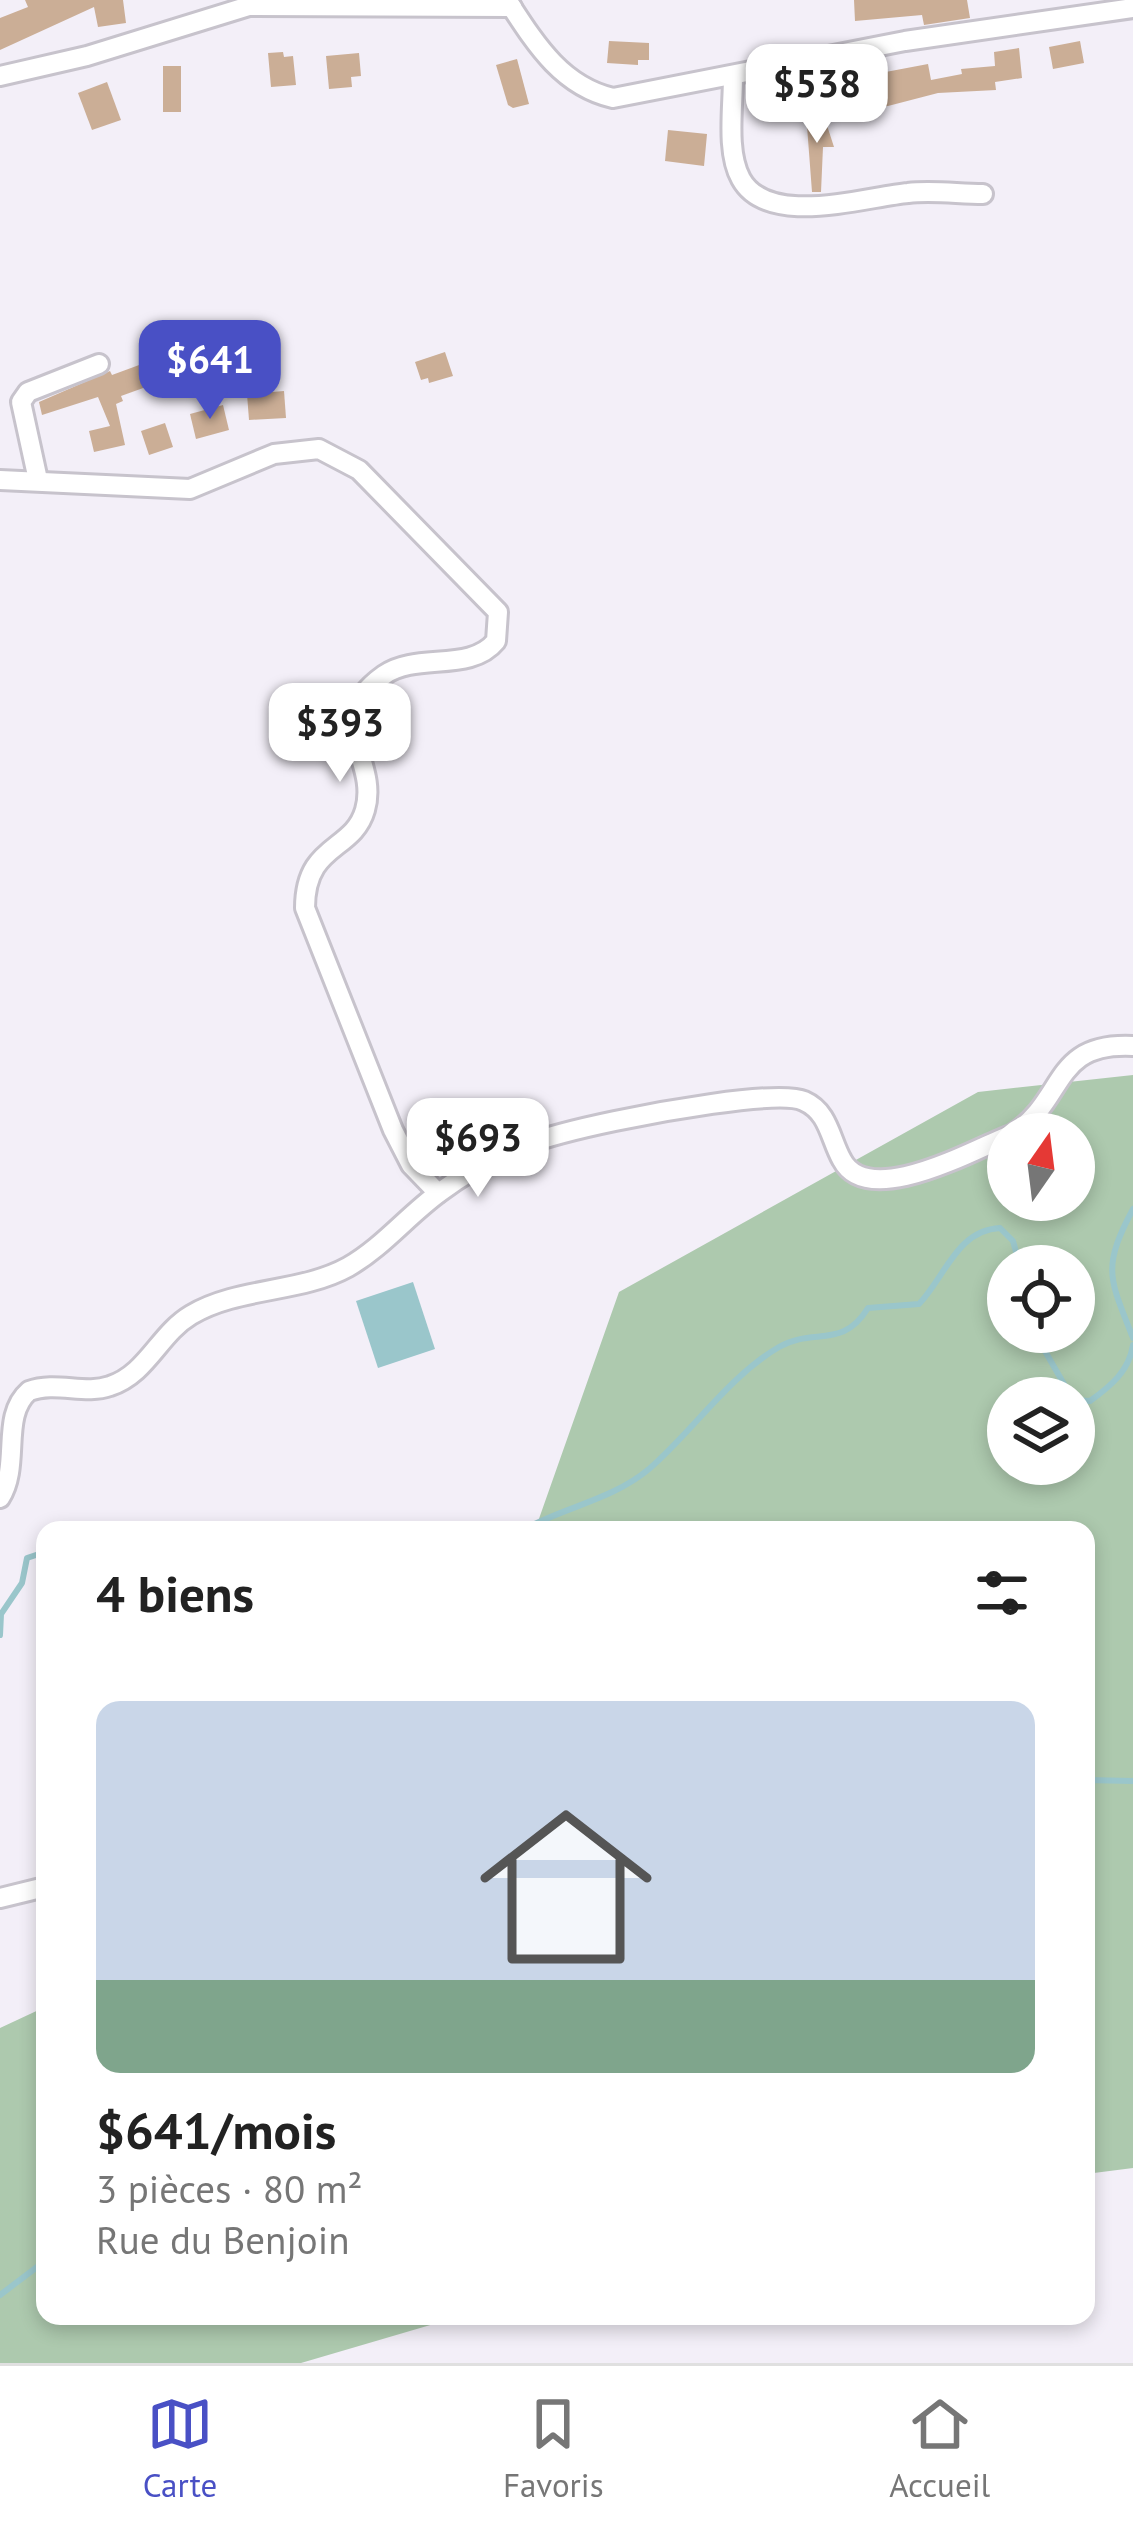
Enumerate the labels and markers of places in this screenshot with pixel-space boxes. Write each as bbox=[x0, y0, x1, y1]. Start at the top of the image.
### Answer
pin: $538 bbox=[746, 44, 888, 146]
pin: $641 bbox=[139, 320, 281, 422]
pin: $393 bbox=[269, 683, 411, 785]
pin: $693 bbox=[407, 1098, 549, 1200]

